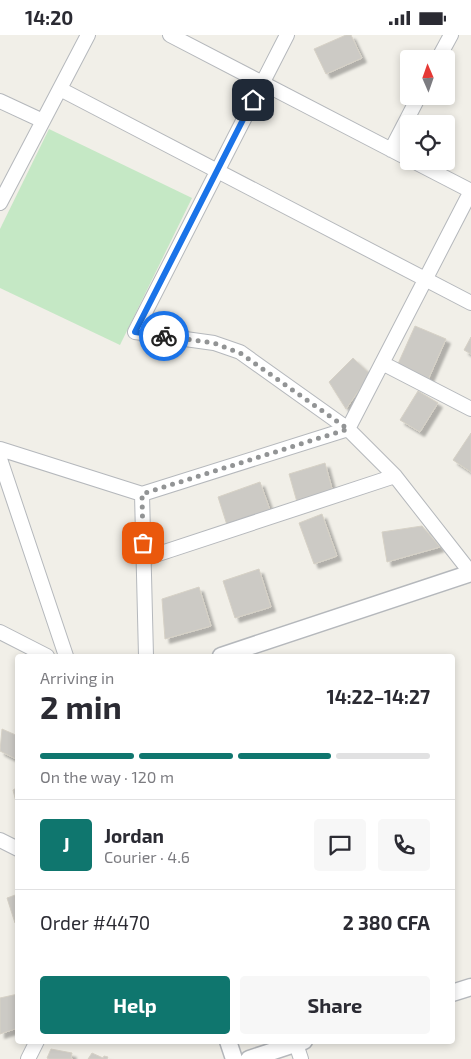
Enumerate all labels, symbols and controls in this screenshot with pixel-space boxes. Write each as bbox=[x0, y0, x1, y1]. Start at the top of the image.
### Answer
text: 14:20 bbox=[25, 6, 73, 29]
north arrow bbox=[400, 50, 455, 105]
map controls bbox=[400, 50, 455, 170]
pin bbox=[232, 79, 274, 121]
icon: home bbox=[239, 86, 267, 114]
button: locate bbox=[400, 115, 455, 170]
courier bbox=[139, 311, 189, 361]
icon: bike bbox=[150, 322, 178, 350]
pin bbox=[122, 522, 164, 564]
icon: bag bbox=[129, 529, 157, 557]
text: Arriving in bbox=[40, 668, 114, 687]
text: 14:22–14:27 bbox=[326, 685, 430, 708]
text: 2 min bbox=[40, 687, 122, 725]
text: On the way · 120 m bbox=[40, 767, 174, 786]
button: chat bbox=[314, 819, 366, 871]
button: phone bbox=[378, 819, 430, 871]
text: Jordan bbox=[104, 824, 164, 847]
text: J bbox=[62, 833, 70, 856]
text: Courier · 4.6 bbox=[104, 847, 190, 866]
text: Order #4470 bbox=[40, 911, 150, 934]
text: 2 380 CFA bbox=[343, 911, 430, 934]
button: Help bbox=[40, 976, 230, 1034]
button: Share bbox=[240, 976, 430, 1034]

